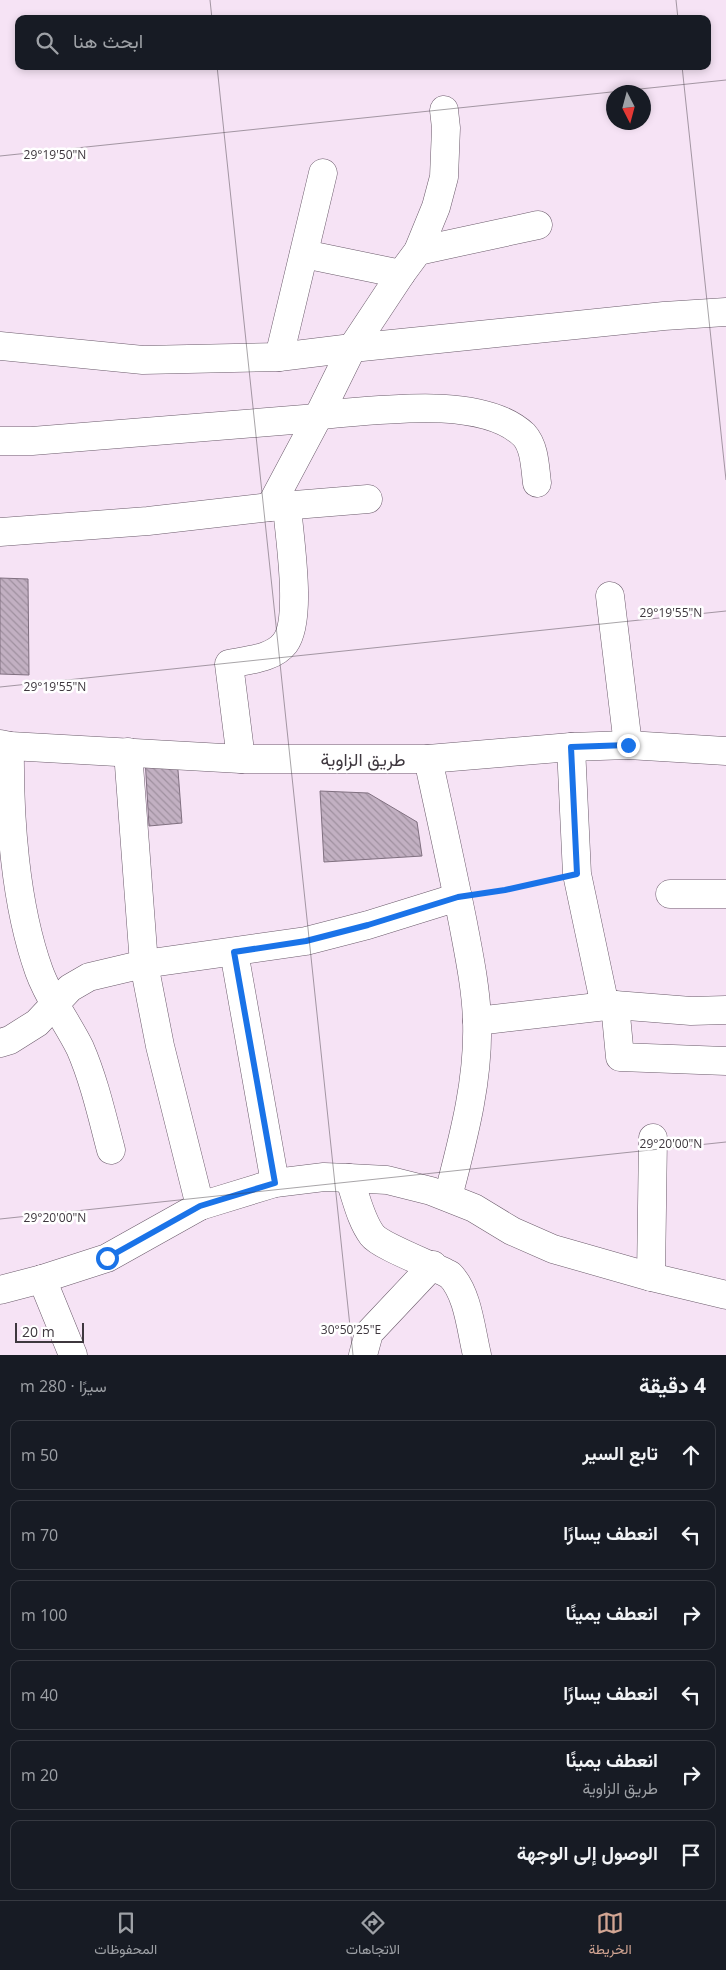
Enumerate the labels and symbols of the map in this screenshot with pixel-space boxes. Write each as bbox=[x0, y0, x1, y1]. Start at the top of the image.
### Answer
north arrow bbox=[606, 85, 651, 130]
text: 29°19'50"N bbox=[24, 146, 86, 163]
text: 29°19'55"N bbox=[640, 604, 702, 621]
text: 29°19'55"N bbox=[24, 678, 86, 695]
route end bbox=[617, 734, 640, 757]
street label: طريق الزاوية bbox=[320, 747, 406, 771]
text: 29°20'00"N bbox=[640, 1135, 702, 1152]
text: 29°20'00"N bbox=[24, 1209, 86, 1226]
route start bbox=[96, 1247, 119, 1270]
scale bar bbox=[15, 1320, 84, 1343]
text: 30°50'25"E bbox=[321, 1321, 381, 1338]

